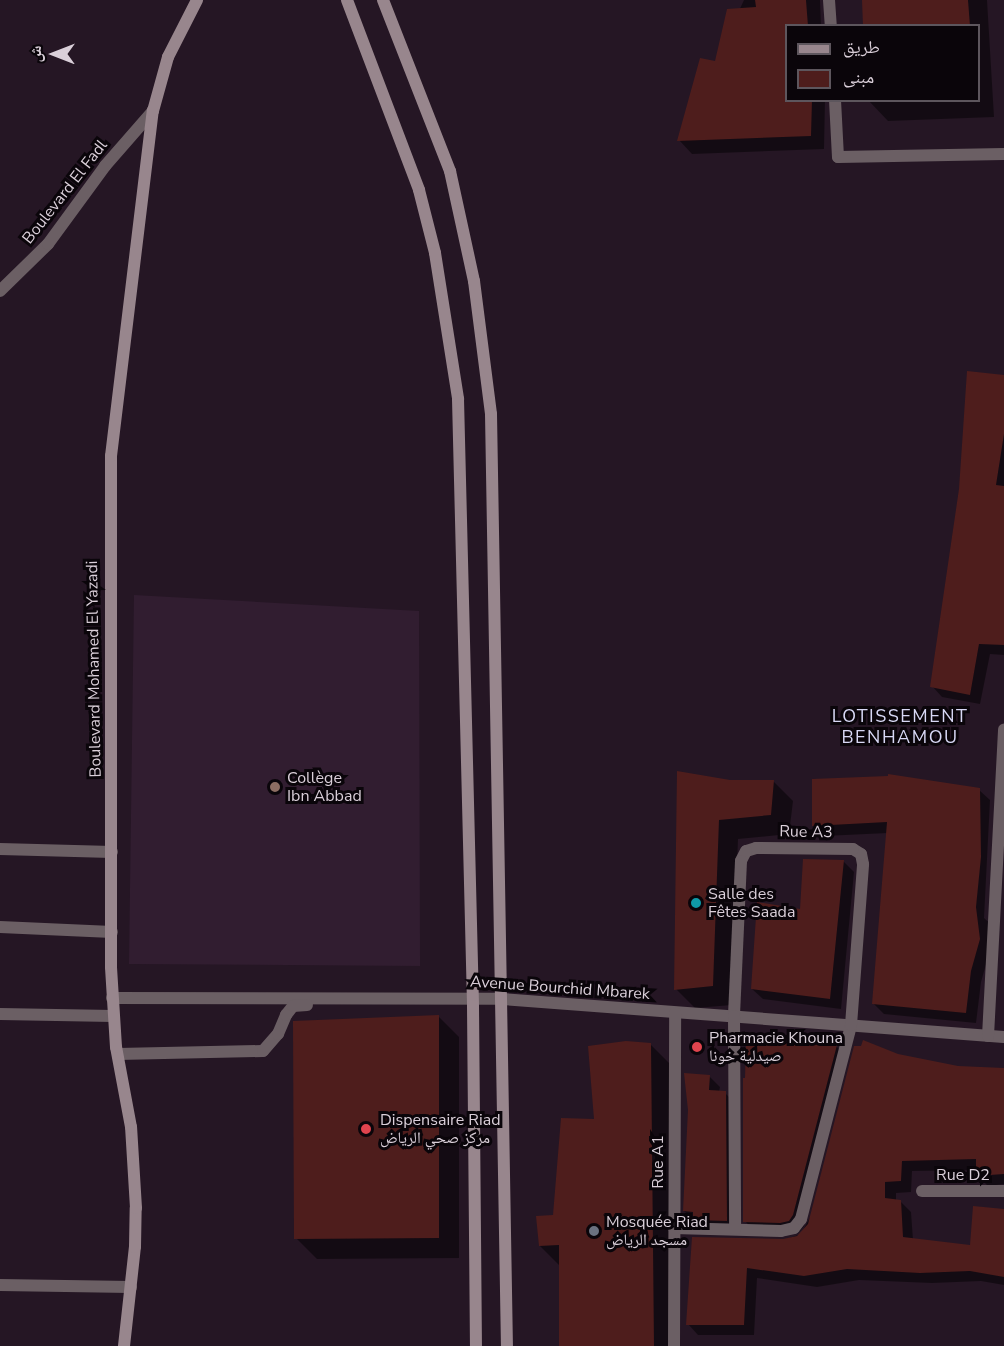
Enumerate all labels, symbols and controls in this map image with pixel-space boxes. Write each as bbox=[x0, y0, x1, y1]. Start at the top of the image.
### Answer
north arrow bbox=[24, 24, 84, 84]
legend bbox=[785, 24, 980, 102]
text: طريق bbox=[843, 35, 880, 59]
text: ش bbox=[25, 46, 47, 63]
text: مبنى bbox=[843, 65, 874, 89]
street label: Boulevard El Fadl bbox=[18, 136, 112, 248]
street label: Boulevard Mohamed El Yazadi bbox=[83, 560, 105, 778]
district label: LOTISSEMENT BENHAMOU bbox=[832, 706, 968, 748]
place label: Collège Ibn Abbad bbox=[287, 768, 362, 806]
marker: Collège Ibn Abbad bbox=[268, 780, 282, 794]
street label: Rue A3 bbox=[779, 822, 833, 842]
place label: Salle des Fêtes Saada bbox=[708, 884, 795, 922]
marker: Salle des Fêtes Saada bbox=[689, 896, 703, 910]
street label: Avenue Bourchid Mbarek bbox=[469, 972, 651, 1004]
place label: Pharmacie Khouna صيدلية خونا bbox=[709, 1028, 843, 1066]
marker: Pharmacie Khouna صيدلية خونا bbox=[690, 1040, 704, 1054]
place label: Dispensaire Riad مركز صحي الرياض bbox=[380, 1110, 501, 1148]
marker: Dispensaire Riad مركز صحي الرياض bbox=[357, 1120, 375, 1138]
street label: Rue A1 bbox=[648, 1135, 668, 1189]
street label: Rue D2 bbox=[936, 1165, 990, 1185]
place label: Mosquée Riad مسجد الرياض bbox=[606, 1212, 708, 1250]
marker: Mosquée Riad مسجد الرياض bbox=[587, 1224, 601, 1238]

